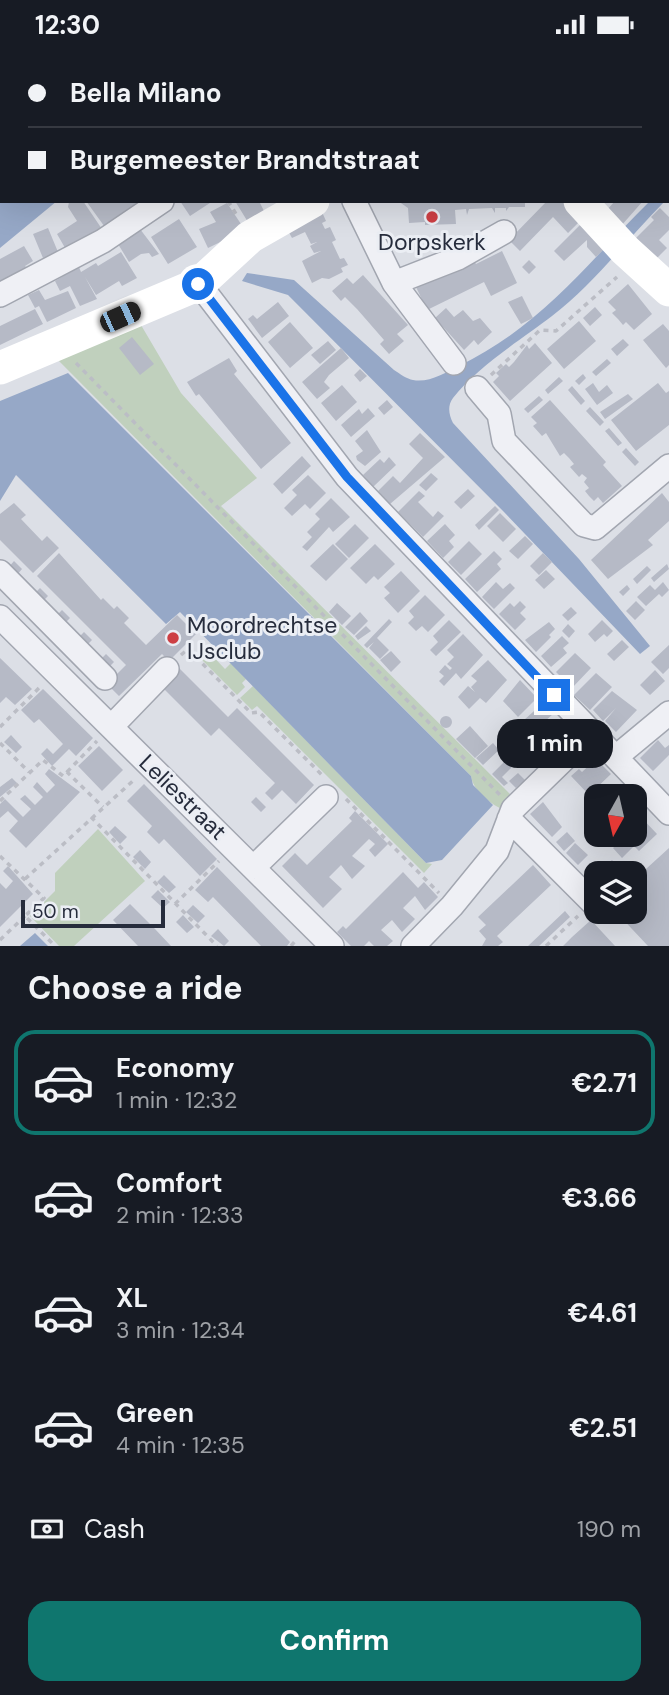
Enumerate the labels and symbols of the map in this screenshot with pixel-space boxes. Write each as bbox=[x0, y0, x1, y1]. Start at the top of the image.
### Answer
marker: Dorpskerk bbox=[424, 209, 440, 225]
place label: Dorpskerk bbox=[378, 227, 486, 257]
route start bbox=[182, 268, 214, 300]
car bbox=[97, 299, 144, 335]
place label: Moordrechtse IJsclub bbox=[187, 610, 337, 666]
marker: Moordrechtse IJsclub bbox=[165, 630, 181, 646]
route end bbox=[538, 679, 570, 711]
callout: 1 min bbox=[496, 719, 612, 769]
street label: Leliestraat bbox=[133, 748, 233, 846]
north arrow bbox=[584, 784, 648, 847]
scale bar bbox=[21, 897, 164, 929]

